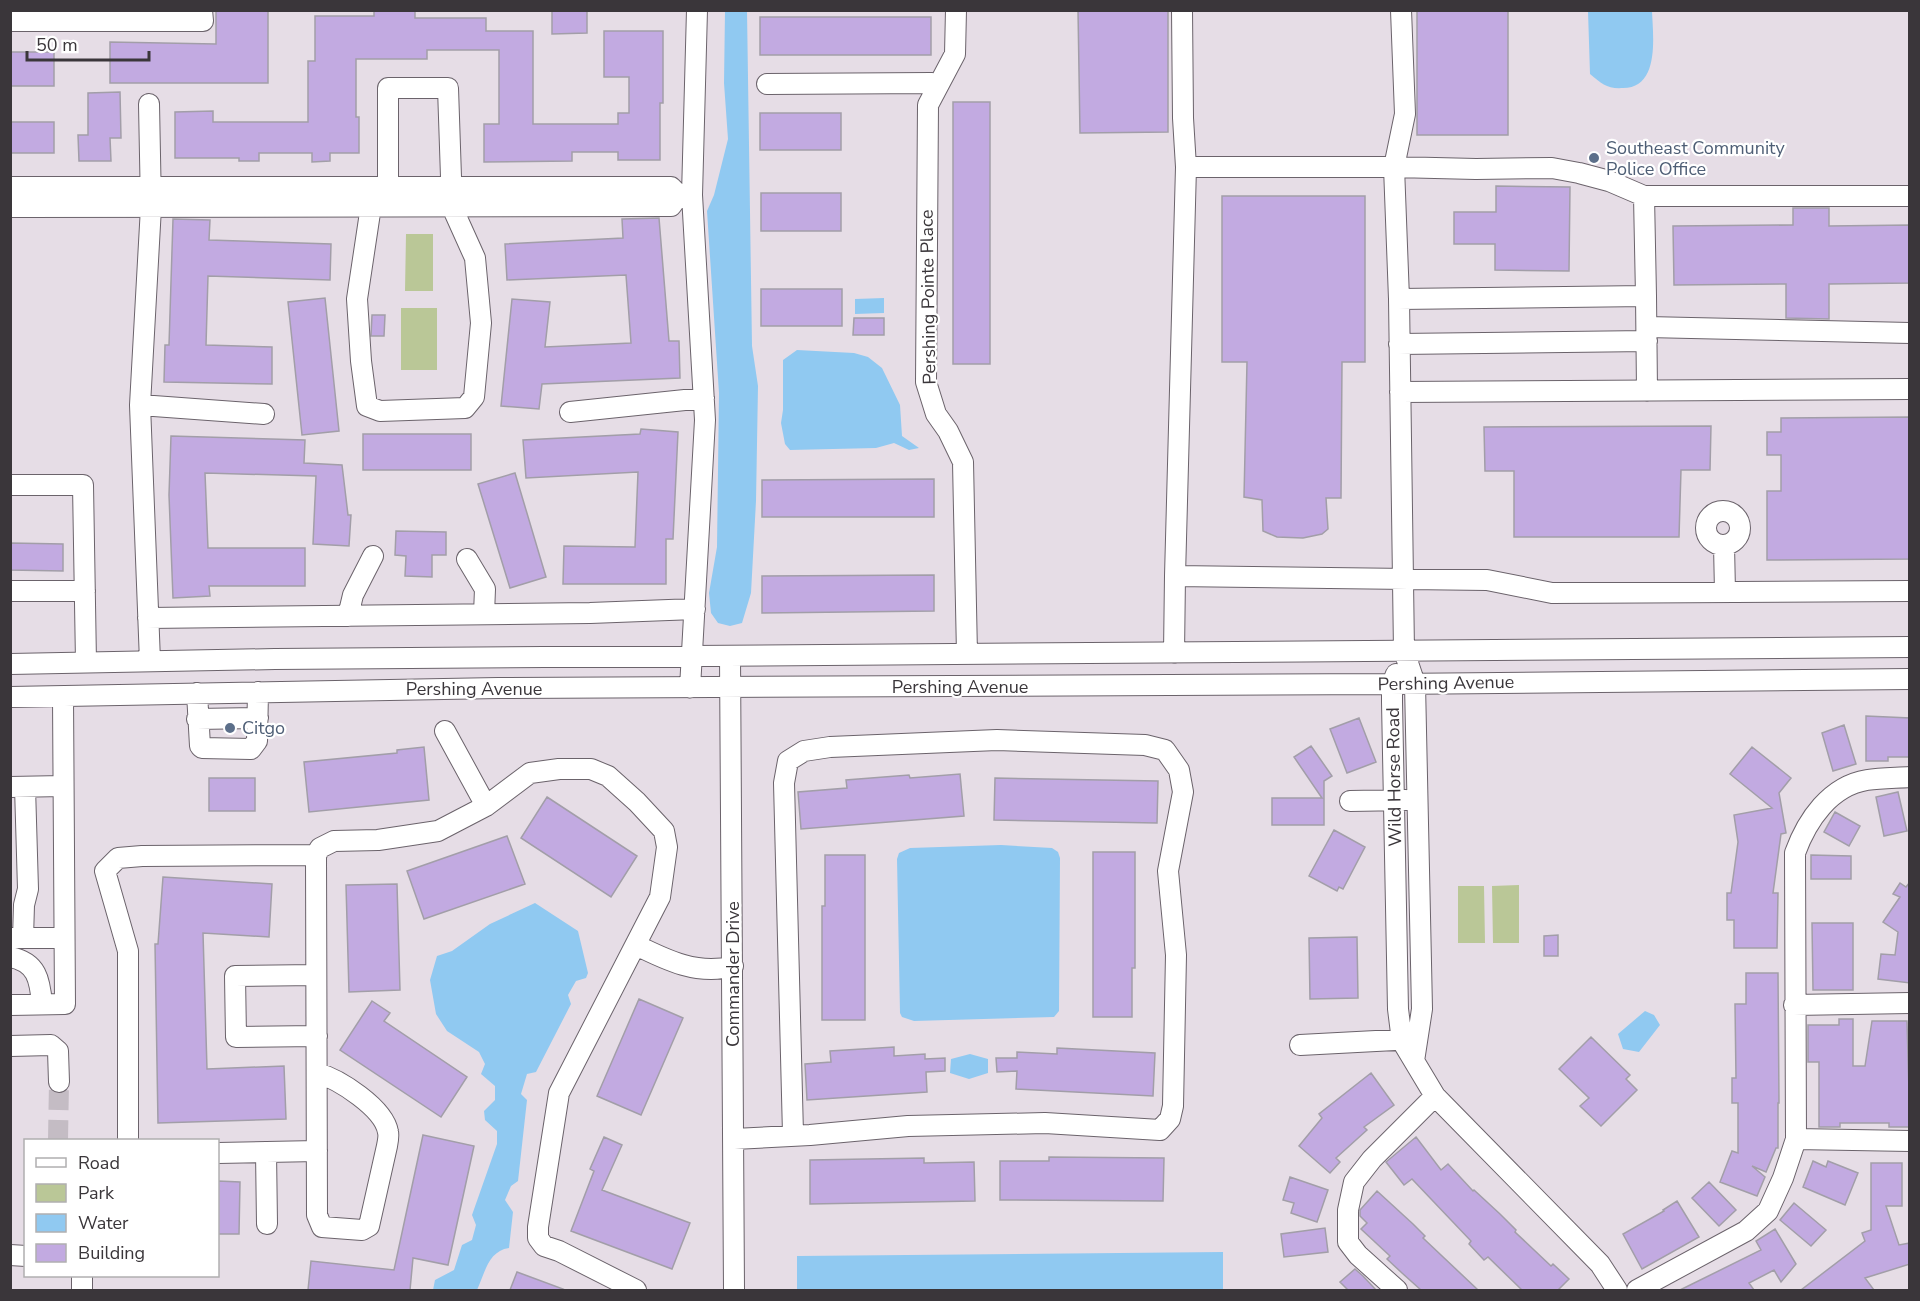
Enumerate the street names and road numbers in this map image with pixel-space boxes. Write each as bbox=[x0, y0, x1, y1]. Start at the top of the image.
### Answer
street label: Pershing Pointe Place bbox=[914, 209, 942, 385]
street label: Pershing Avenue bbox=[1377, 670, 1515, 696]
street label: Pershing Avenue bbox=[892, 675, 1028, 699]
street label: Pershing Avenue bbox=[406, 677, 542, 701]
street label: Wild Horse Road bbox=[1381, 707, 1407, 847]
street label: Commander Drive bbox=[721, 901, 745, 1047]

